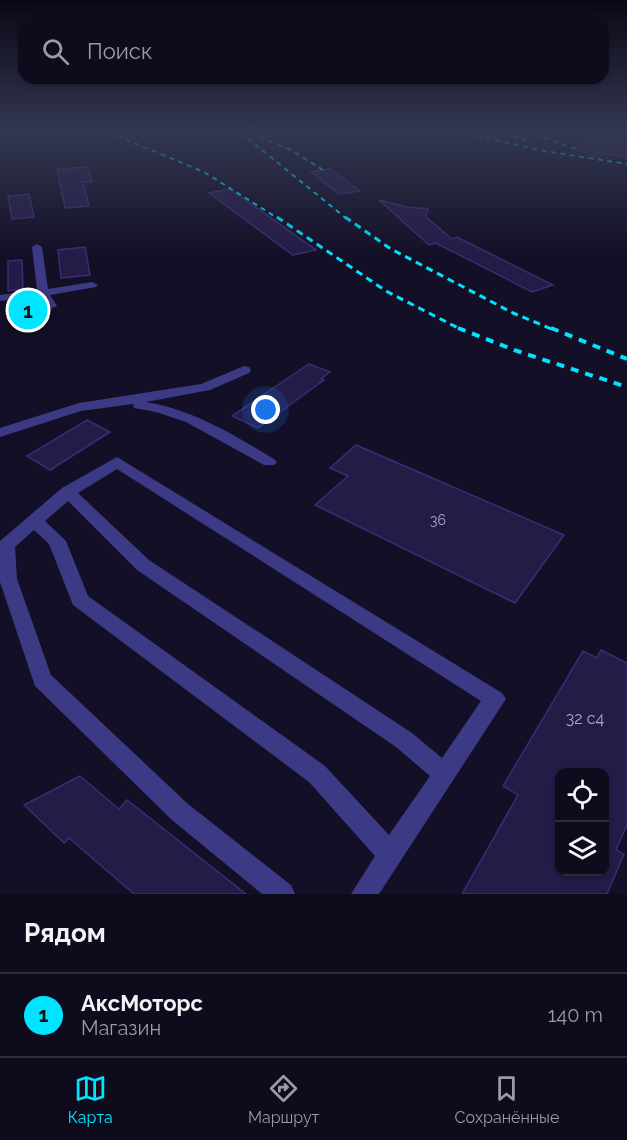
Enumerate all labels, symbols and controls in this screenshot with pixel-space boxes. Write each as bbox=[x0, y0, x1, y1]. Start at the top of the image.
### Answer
search box bbox=[18, 18, 609, 84]
icon: search bbox=[39, 35, 72, 68]
text: Поиск bbox=[87, 38, 152, 64]
pin: 1 bbox=[9, 288, 48, 332]
your location bbox=[251, 395, 280, 424]
house number: 36 bbox=[430, 512, 446, 528]
house number: 32 с4 bbox=[566, 709, 605, 728]
map controls bbox=[555, 768, 609, 876]
button: locate bbox=[555, 768, 609, 822]
button: layers bbox=[555, 822, 609, 876]
text: Рядом bbox=[24, 918, 106, 948]
text: АксМоторс bbox=[81, 990, 203, 1016]
text: 1 bbox=[39, 1003, 48, 1027]
text: 140 m bbox=[548, 1003, 603, 1027]
text: Магазин bbox=[81, 1016, 161, 1040]
tab: Карта bbox=[68, 1072, 113, 1127]
tab: Маршрут bbox=[248, 1072, 319, 1127]
tab: Сохранённые bbox=[455, 1072, 559, 1127]

